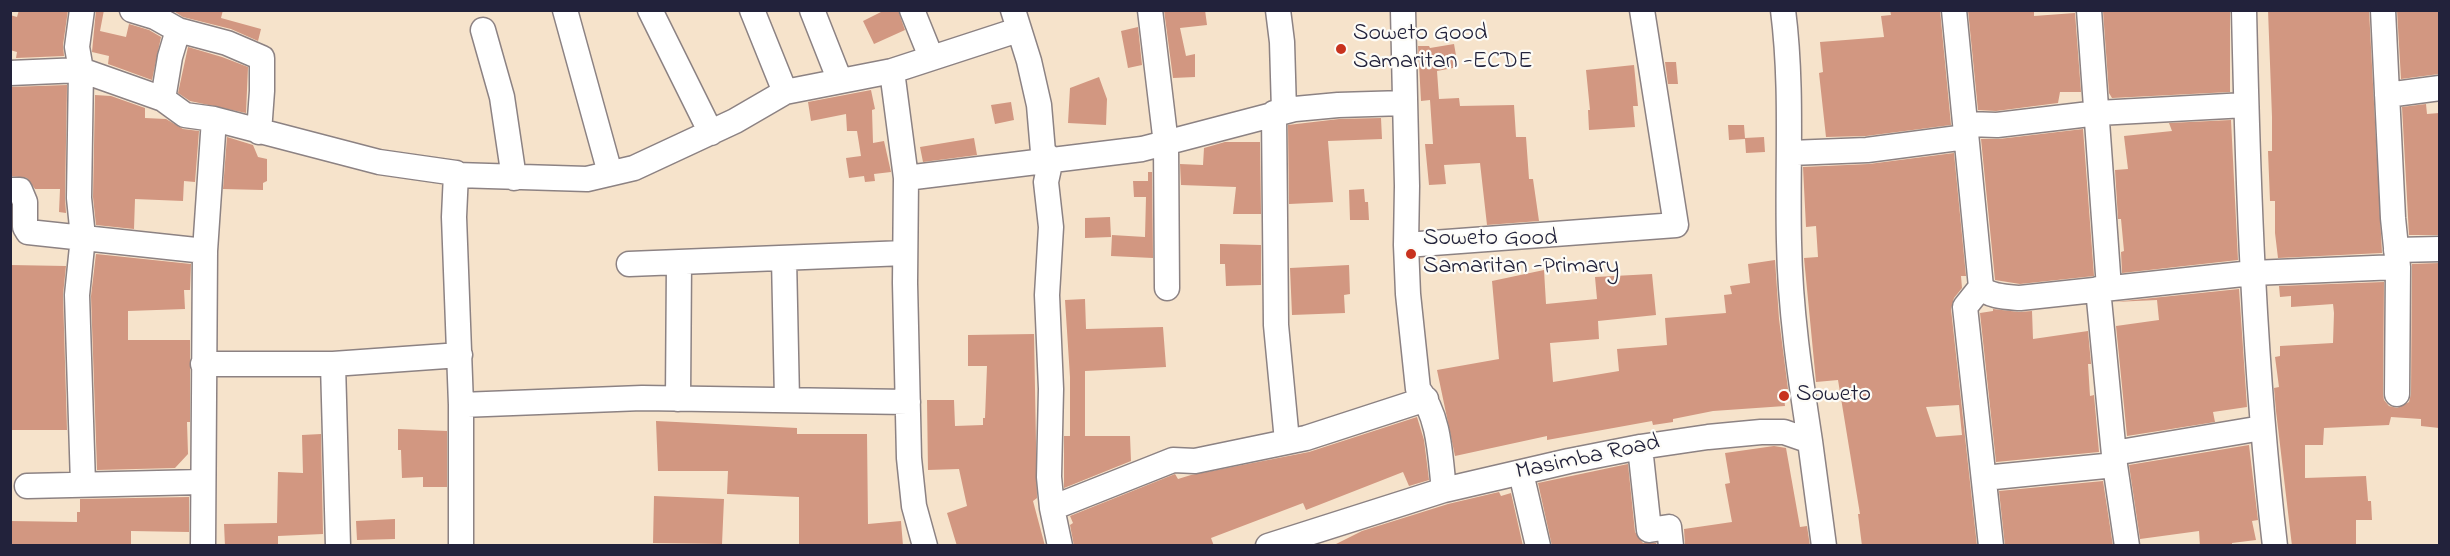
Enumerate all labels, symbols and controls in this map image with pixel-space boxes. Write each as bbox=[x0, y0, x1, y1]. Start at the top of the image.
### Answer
place label: Soweto Good Samaritan -ECDE bbox=[1353, 21, 1532, 77]
marker: Soweto Good Samaritan -ECDE bbox=[1334, 42, 1348, 56]
place label: Soweto Good Samaritan -Primary bbox=[1423, 226, 1619, 282]
marker: Soweto Good Samaritan -Primary bbox=[1404, 247, 1418, 261]
place label: Soweto bbox=[1796, 382, 1871, 410]
marker: Soweto bbox=[1777, 389, 1791, 403]
street label: Masimba Road bbox=[1513, 430, 1663, 488]

